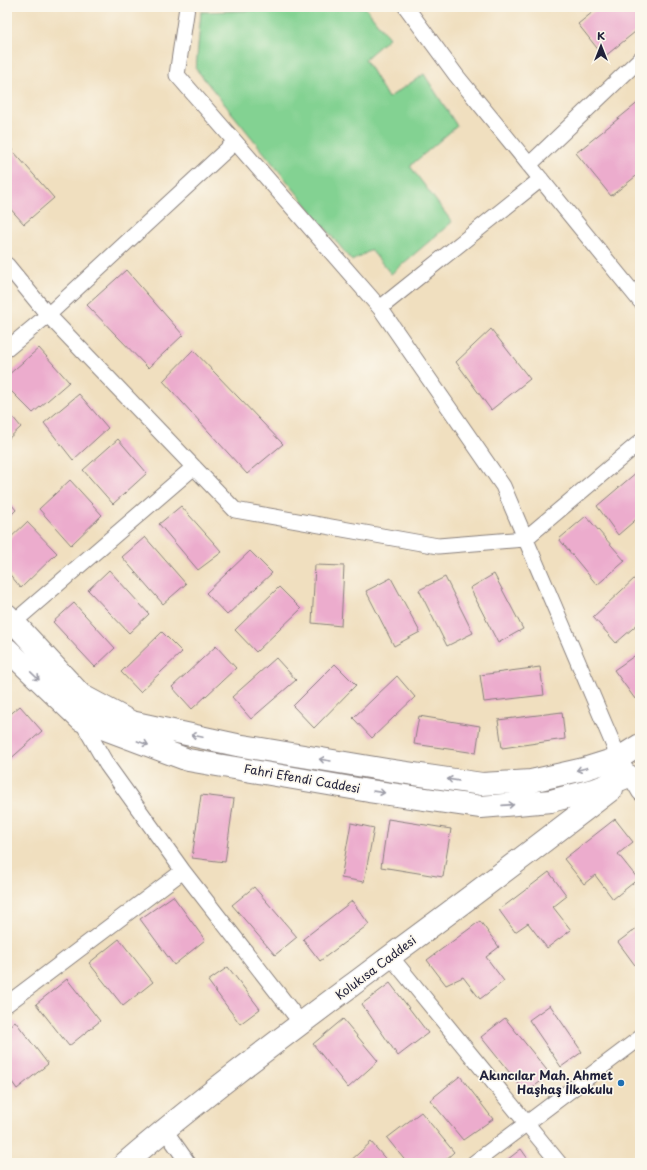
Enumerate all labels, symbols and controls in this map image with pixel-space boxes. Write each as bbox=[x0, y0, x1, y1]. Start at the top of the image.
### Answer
north arrow bbox=[581, 26, 621, 66]
text: K bbox=[597, 27, 605, 44]
one-way arrow bbox=[30, 671, 40, 681]
one-way arrow bbox=[191, 732, 204, 740]
one-way arrow bbox=[136, 740, 148, 748]
one-way arrow bbox=[319, 756, 332, 764]
street label: Fahri Efendi Caddesi bbox=[243, 759, 362, 797]
one-way arrow bbox=[575, 766, 588, 773]
one-way arrow bbox=[447, 776, 460, 784]
one-way arrow bbox=[372, 788, 385, 796]
one-way arrow bbox=[501, 801, 514, 808]
street label: Kolukısa Caddesi bbox=[331, 931, 420, 1004]
place label: Akıncılar Mah. Ahmet Haşhaş İlkokulu bbox=[480, 1066, 613, 1098]
marker: Akıncılar Mah. Ahmet Haşhaş İlkokulu bbox=[616, 1078, 626, 1088]

